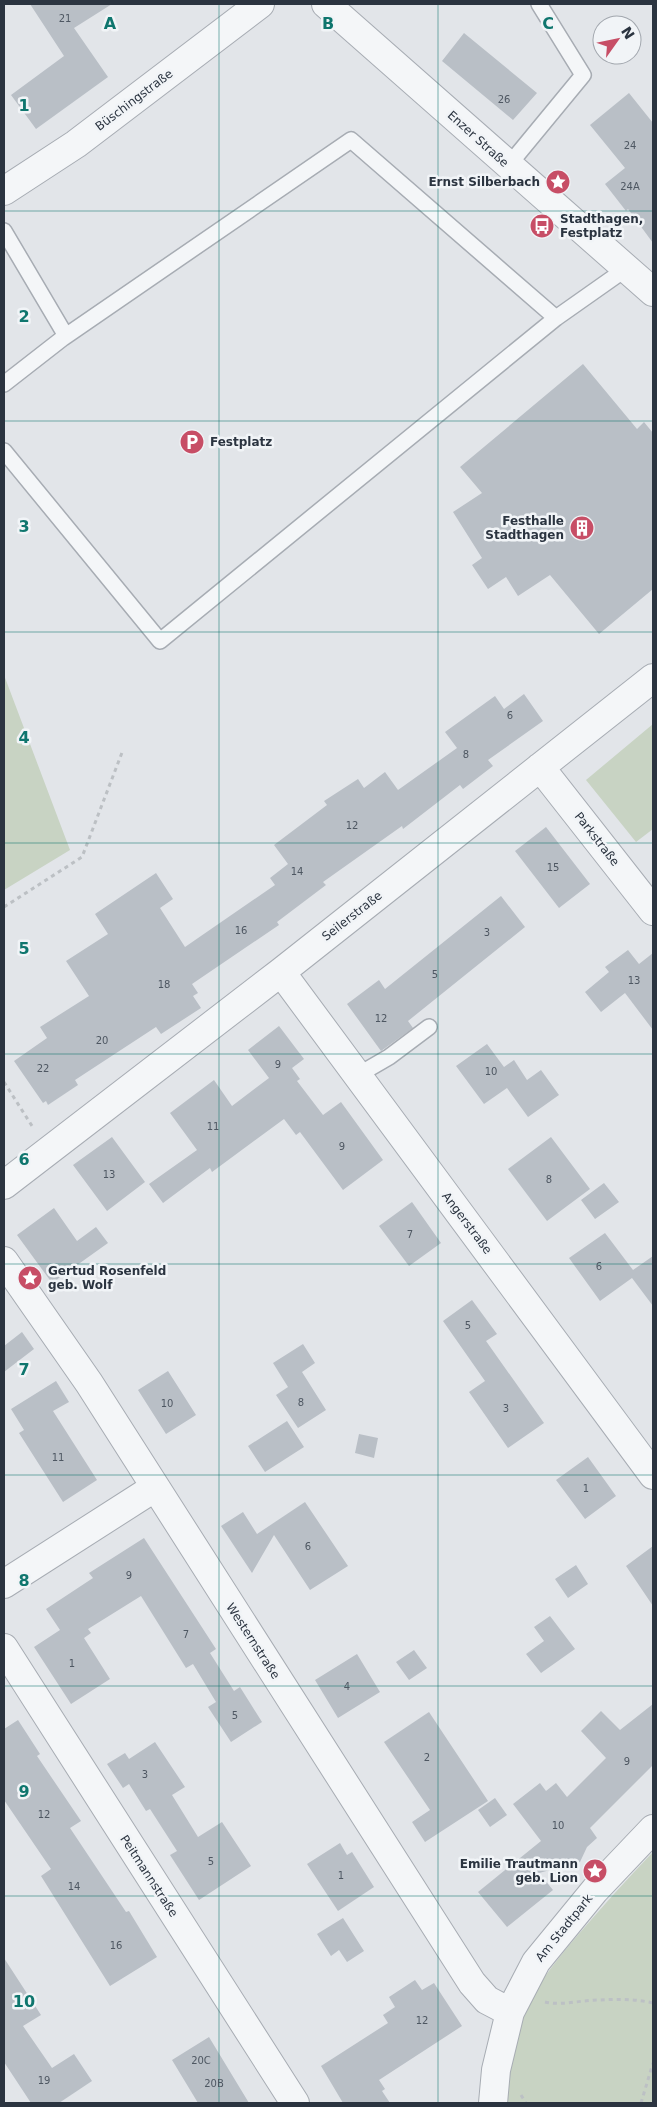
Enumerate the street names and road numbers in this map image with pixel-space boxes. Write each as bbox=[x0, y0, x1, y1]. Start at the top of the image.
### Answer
street label: Büschingstraße bbox=[93, 66, 175, 134]
street label: Enzer Straße bbox=[445, 108, 511, 170]
street label: Parkstraße bbox=[572, 809, 622, 869]
street label: Seilerstraße bbox=[319, 888, 385, 944]
street label: Angerstraße bbox=[439, 1189, 495, 1257]
street label: Westernstraße bbox=[223, 1601, 283, 1681]
street label: Peitmannstraße bbox=[117, 1832, 181, 1920]
street label: Am Stadtpark bbox=[533, 1891, 595, 1964]

